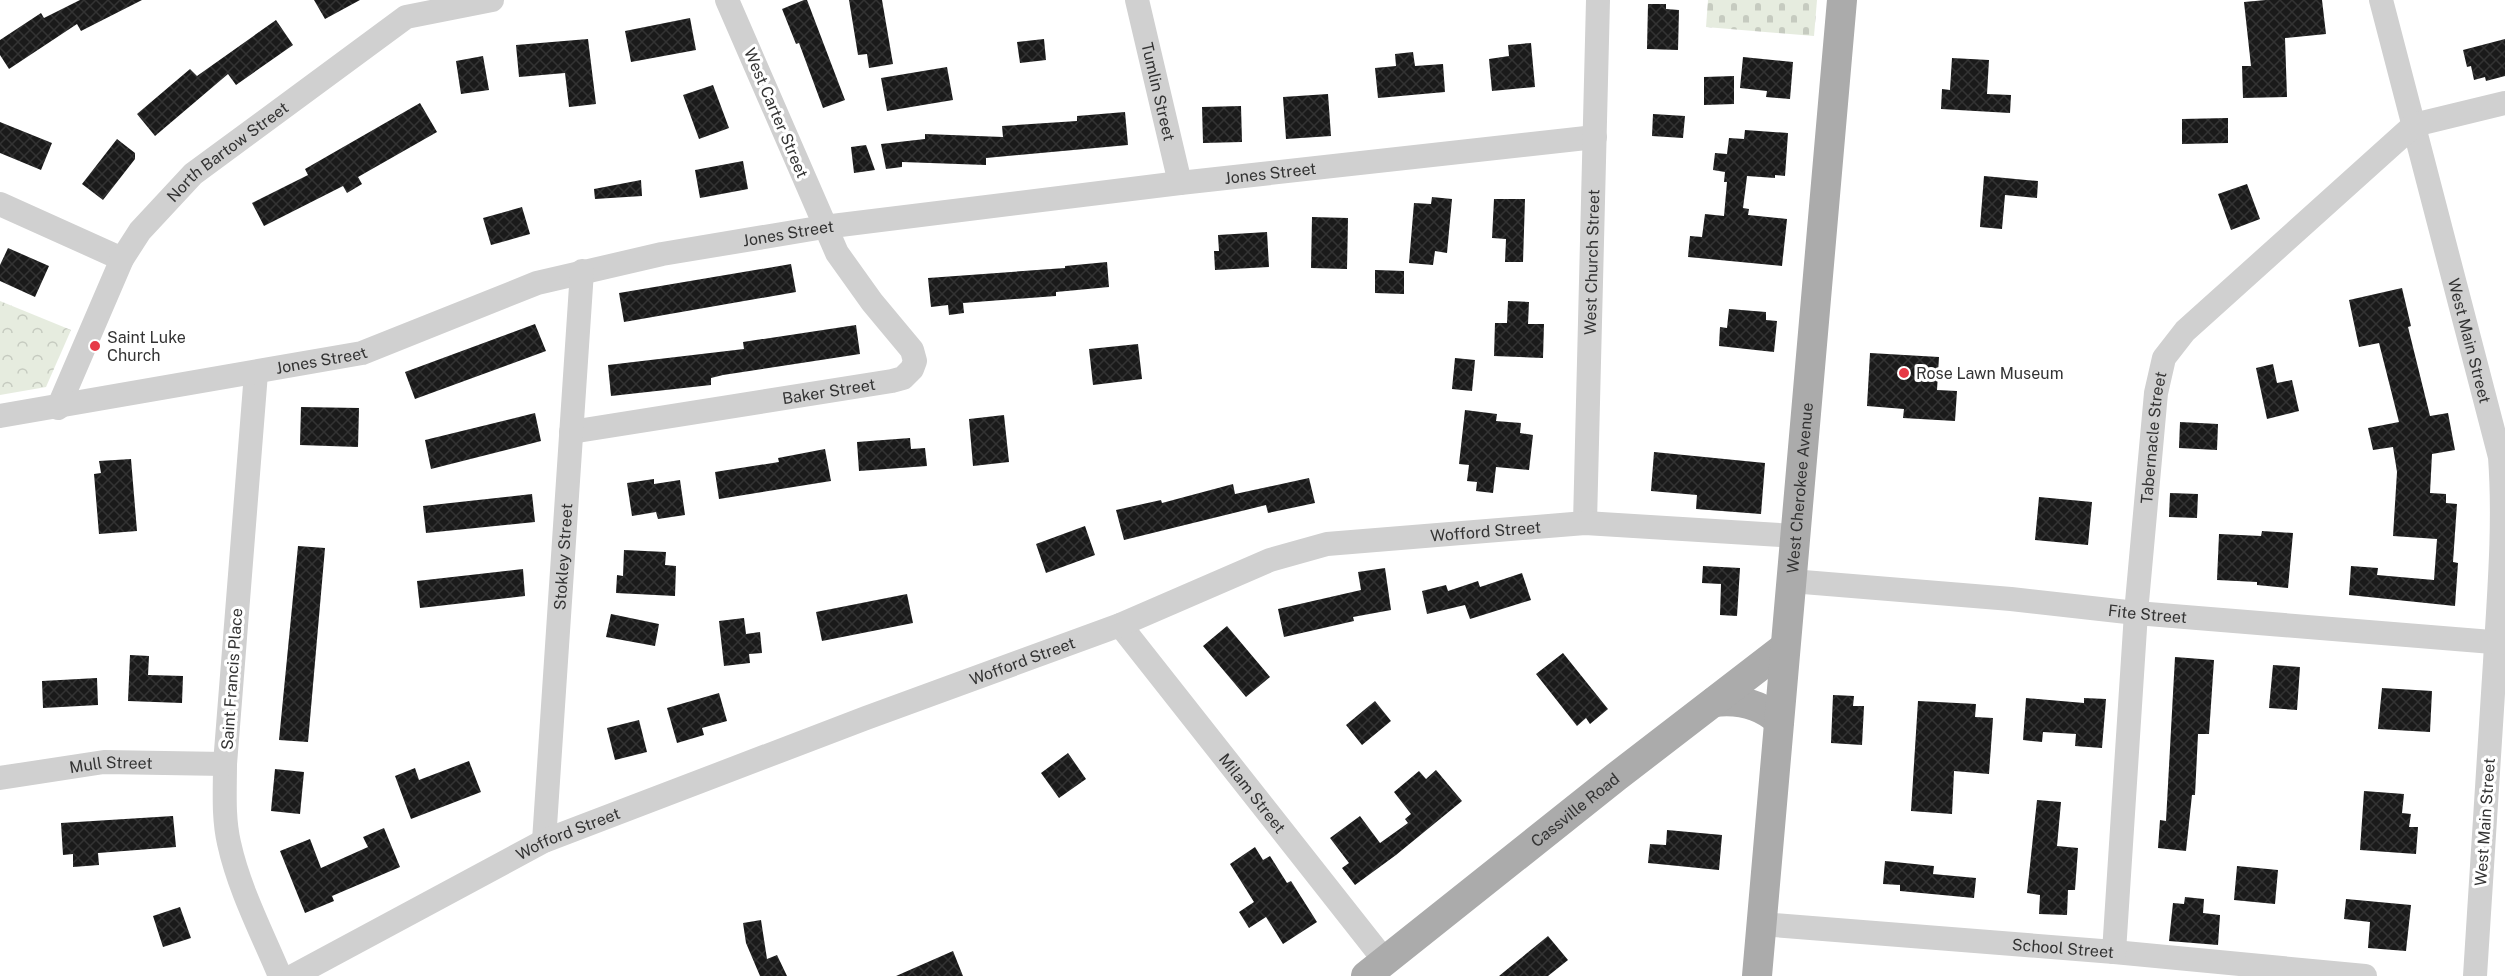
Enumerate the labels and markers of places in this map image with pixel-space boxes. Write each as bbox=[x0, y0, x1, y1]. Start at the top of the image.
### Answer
place label: Saint Luke Church bbox=[107, 328, 186, 365]
marker: Saint Luke Church bbox=[88, 339, 102, 353]
place label: Rose Lawn Museum bbox=[1916, 364, 2063, 383]
marker: Rose Lawn Museum bbox=[1897, 366, 1911, 380]

